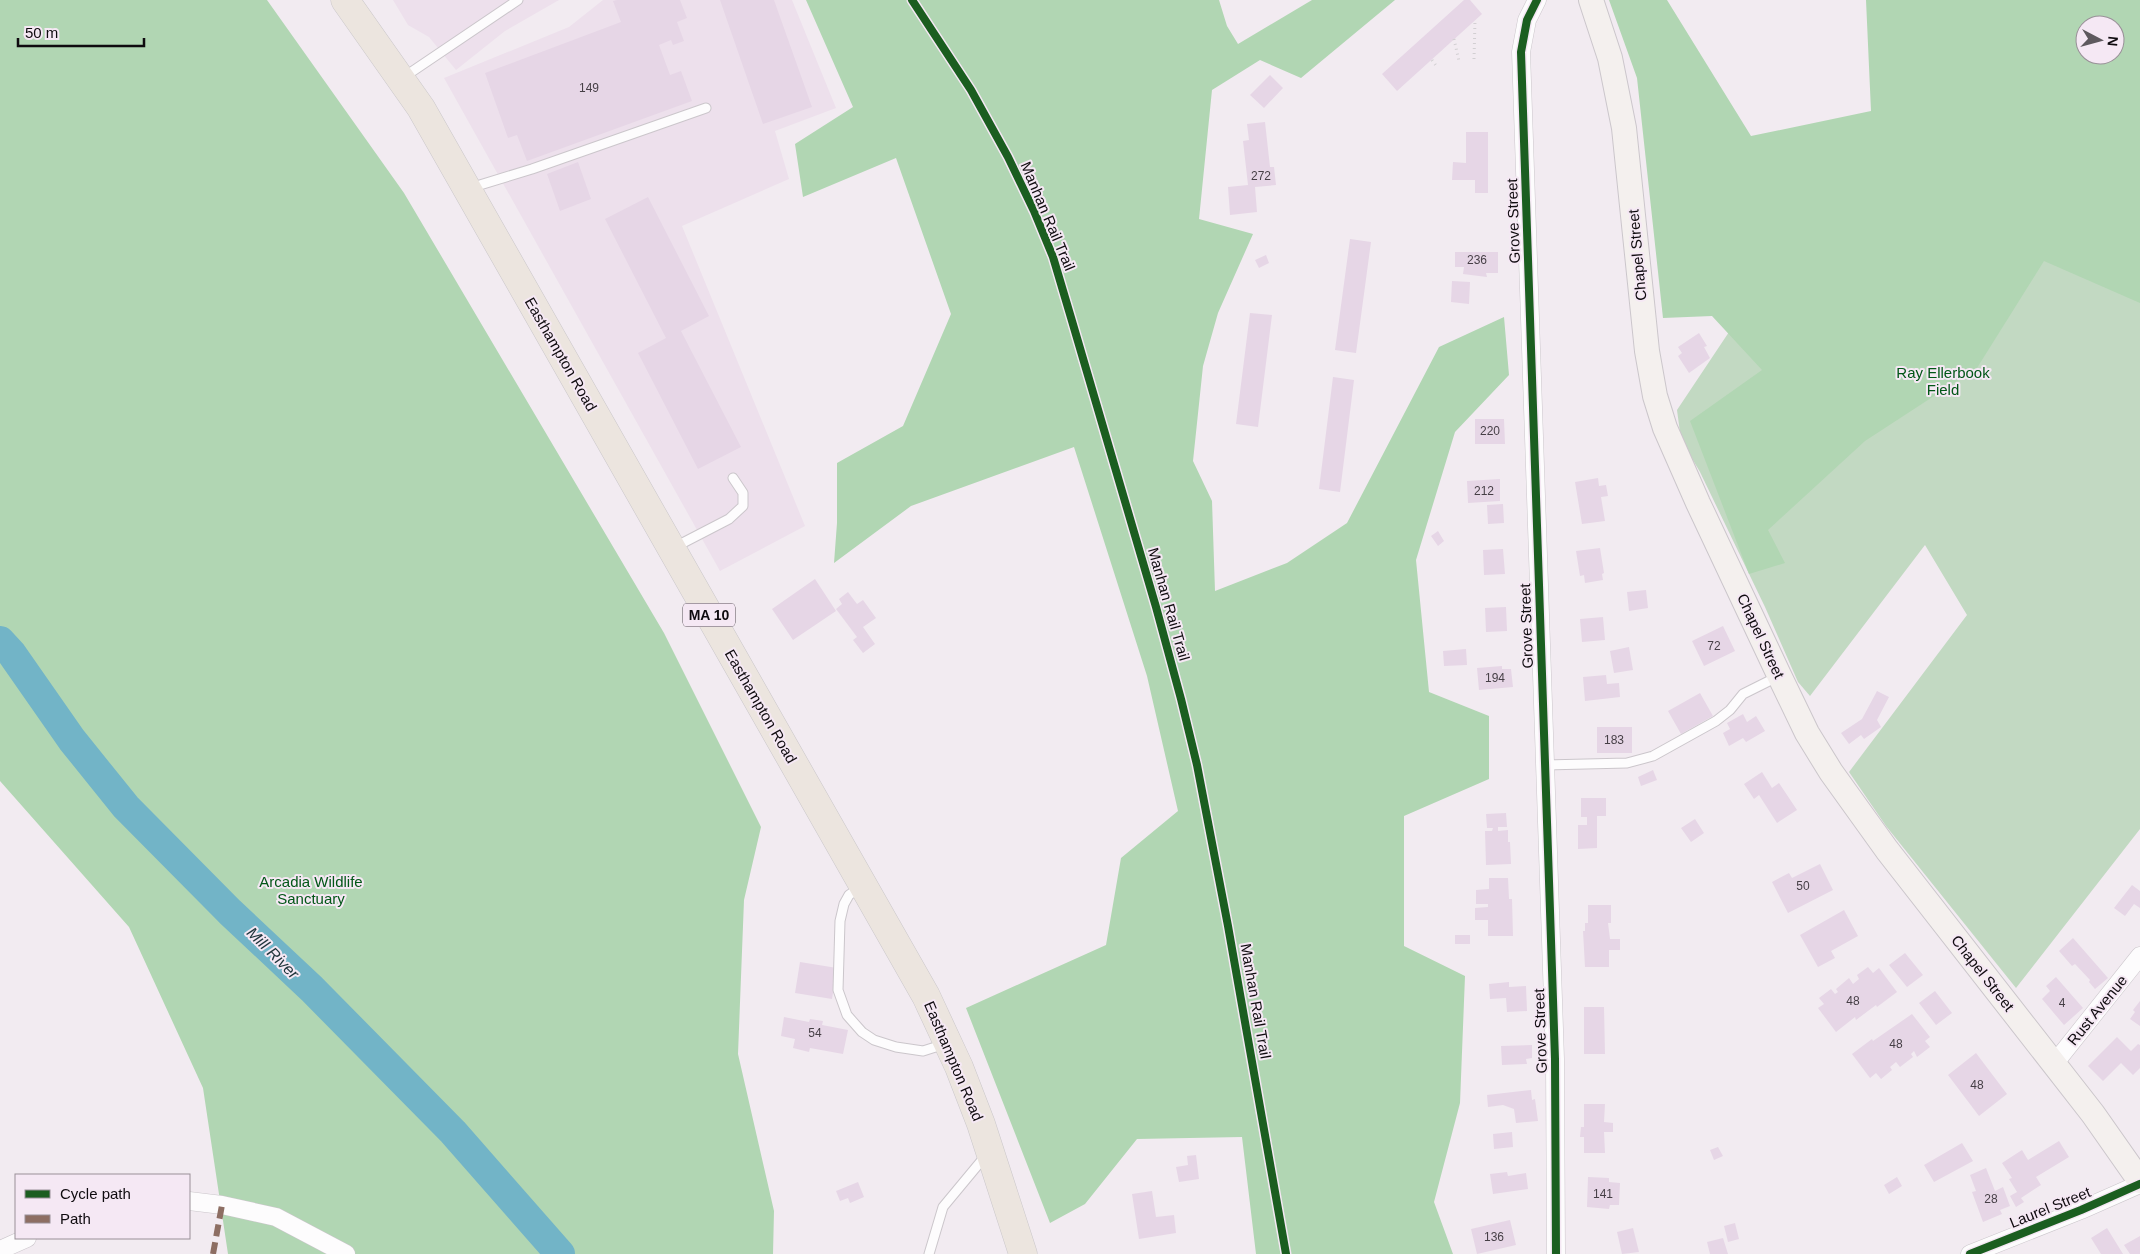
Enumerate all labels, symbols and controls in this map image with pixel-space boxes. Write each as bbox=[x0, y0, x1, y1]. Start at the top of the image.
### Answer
scale bar bbox=[18, 15, 144, 47]
north arrow bbox=[2075, 15, 2125, 65]
text: 50 m bbox=[25, 24, 58, 41]
text: N bbox=[2104, 35, 2121, 47]
house number: 149 bbox=[579, 81, 599, 95]
street label: Manhan Rail Trail bbox=[1017, 159, 1079, 273]
house number: 272 bbox=[1251, 169, 1271, 183]
street label: Grove Street bbox=[1503, 177, 1523, 264]
street label: Chapel Street bbox=[1624, 208, 1649, 301]
house number: 236 bbox=[1467, 253, 1487, 267]
street label: Easthampton Road bbox=[522, 294, 600, 414]
park label: Ray Ellerbook Field bbox=[1896, 364, 1990, 398]
house number: 220 bbox=[1480, 424, 1500, 438]
house number: 212 bbox=[1474, 484, 1494, 498]
street label: Manhan Rail Trail bbox=[1145, 546, 1193, 662]
street label: Grove Street bbox=[1516, 582, 1536, 669]
street label: Chapel Street bbox=[1734, 591, 1788, 682]
road number: MA 10 bbox=[683, 604, 735, 626]
house number: 72 bbox=[1707, 639, 1721, 653]
street label: Easthampton Road bbox=[722, 646, 800, 766]
house number: 194 bbox=[1485, 671, 1505, 685]
house number: 183 bbox=[1604, 733, 1624, 747]
park label: Arcadia Wildlife Sanctuary bbox=[259, 873, 363, 907]
house number: 50 bbox=[1796, 879, 1810, 893]
water label: Mill River bbox=[244, 924, 303, 983]
street label: Chapel Street bbox=[1948, 932, 2018, 1015]
street label: Manhan Rail Trail bbox=[1237, 942, 1275, 1060]
street label: Rust Avenue bbox=[2064, 972, 2130, 1048]
street label: Grove Street bbox=[1530, 987, 1550, 1074]
house number: 48 bbox=[1846, 994, 1860, 1008]
house number: 4 bbox=[2059, 996, 2066, 1010]
street label: Easthampton Road bbox=[921, 999, 987, 1123]
house number: 54 bbox=[808, 1026, 822, 1040]
house number: 48 bbox=[1889, 1037, 1903, 1051]
house number: 48 bbox=[1970, 1078, 1984, 1092]
legend bbox=[15, 1174, 190, 1239]
street label: Laurel Street bbox=[2007, 1183, 2094, 1231]
text: Cycle path bbox=[60, 1185, 131, 1202]
house number: 141 bbox=[1593, 1187, 1613, 1201]
house number: 28 bbox=[1984, 1192, 1998, 1206]
text: Path bbox=[60, 1210, 91, 1227]
house number: 136 bbox=[1484, 1230, 1504, 1244]

